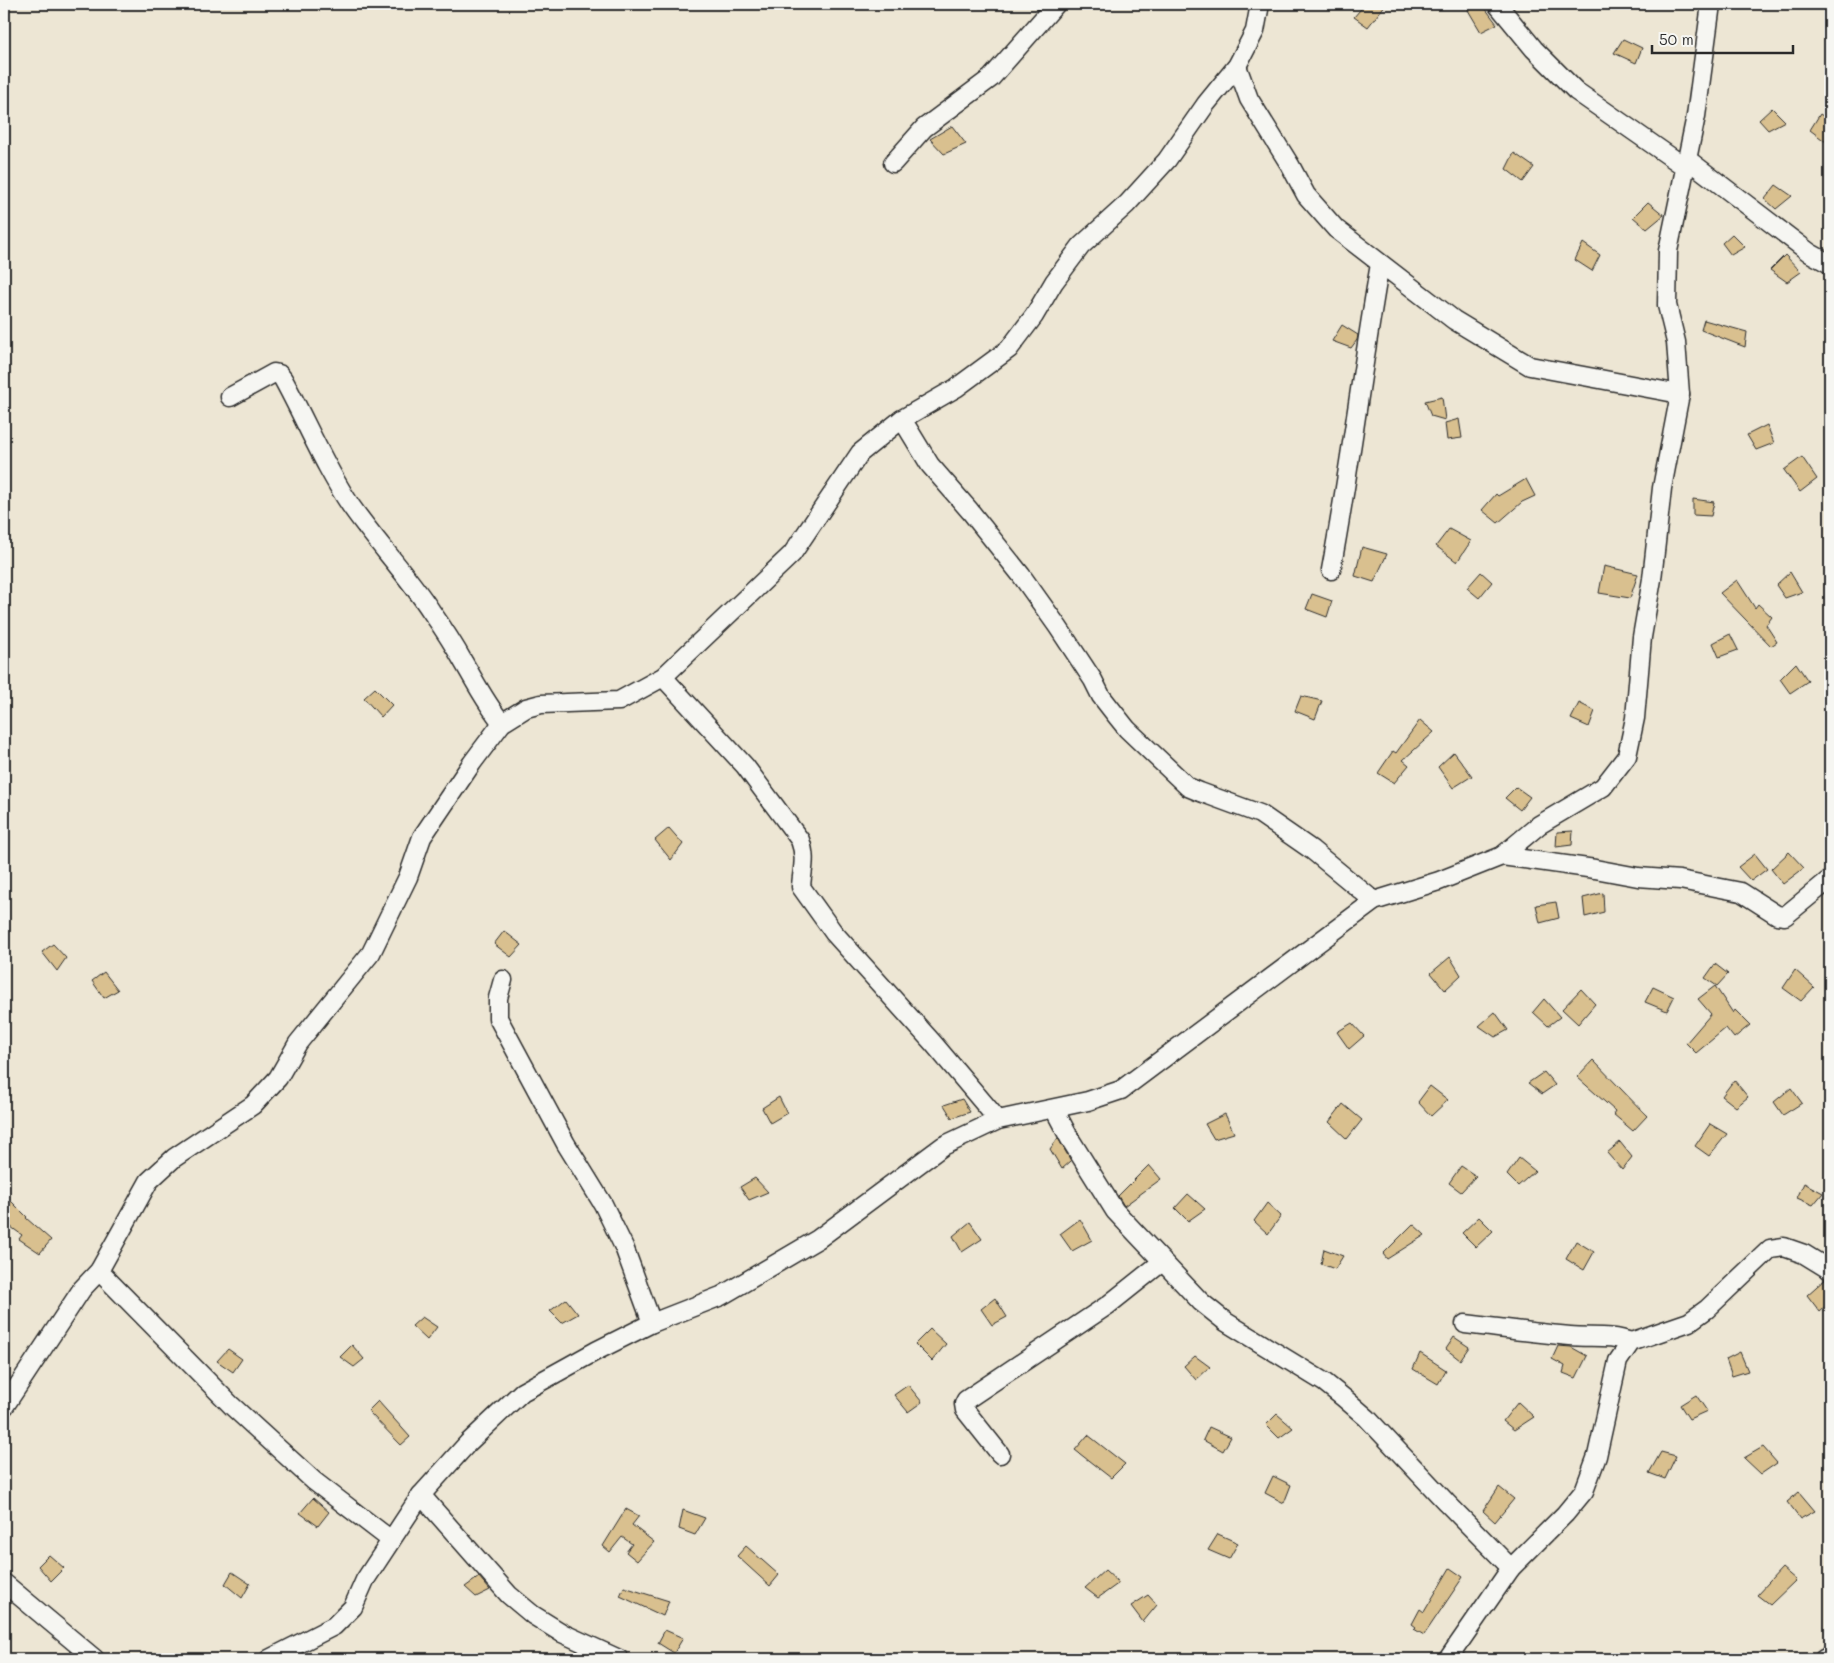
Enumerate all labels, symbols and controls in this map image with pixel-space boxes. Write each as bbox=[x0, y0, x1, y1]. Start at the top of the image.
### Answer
scale bar bbox=[1652, 22, 1793, 54]
text: 50 m bbox=[1659, 29, 1694, 49]

